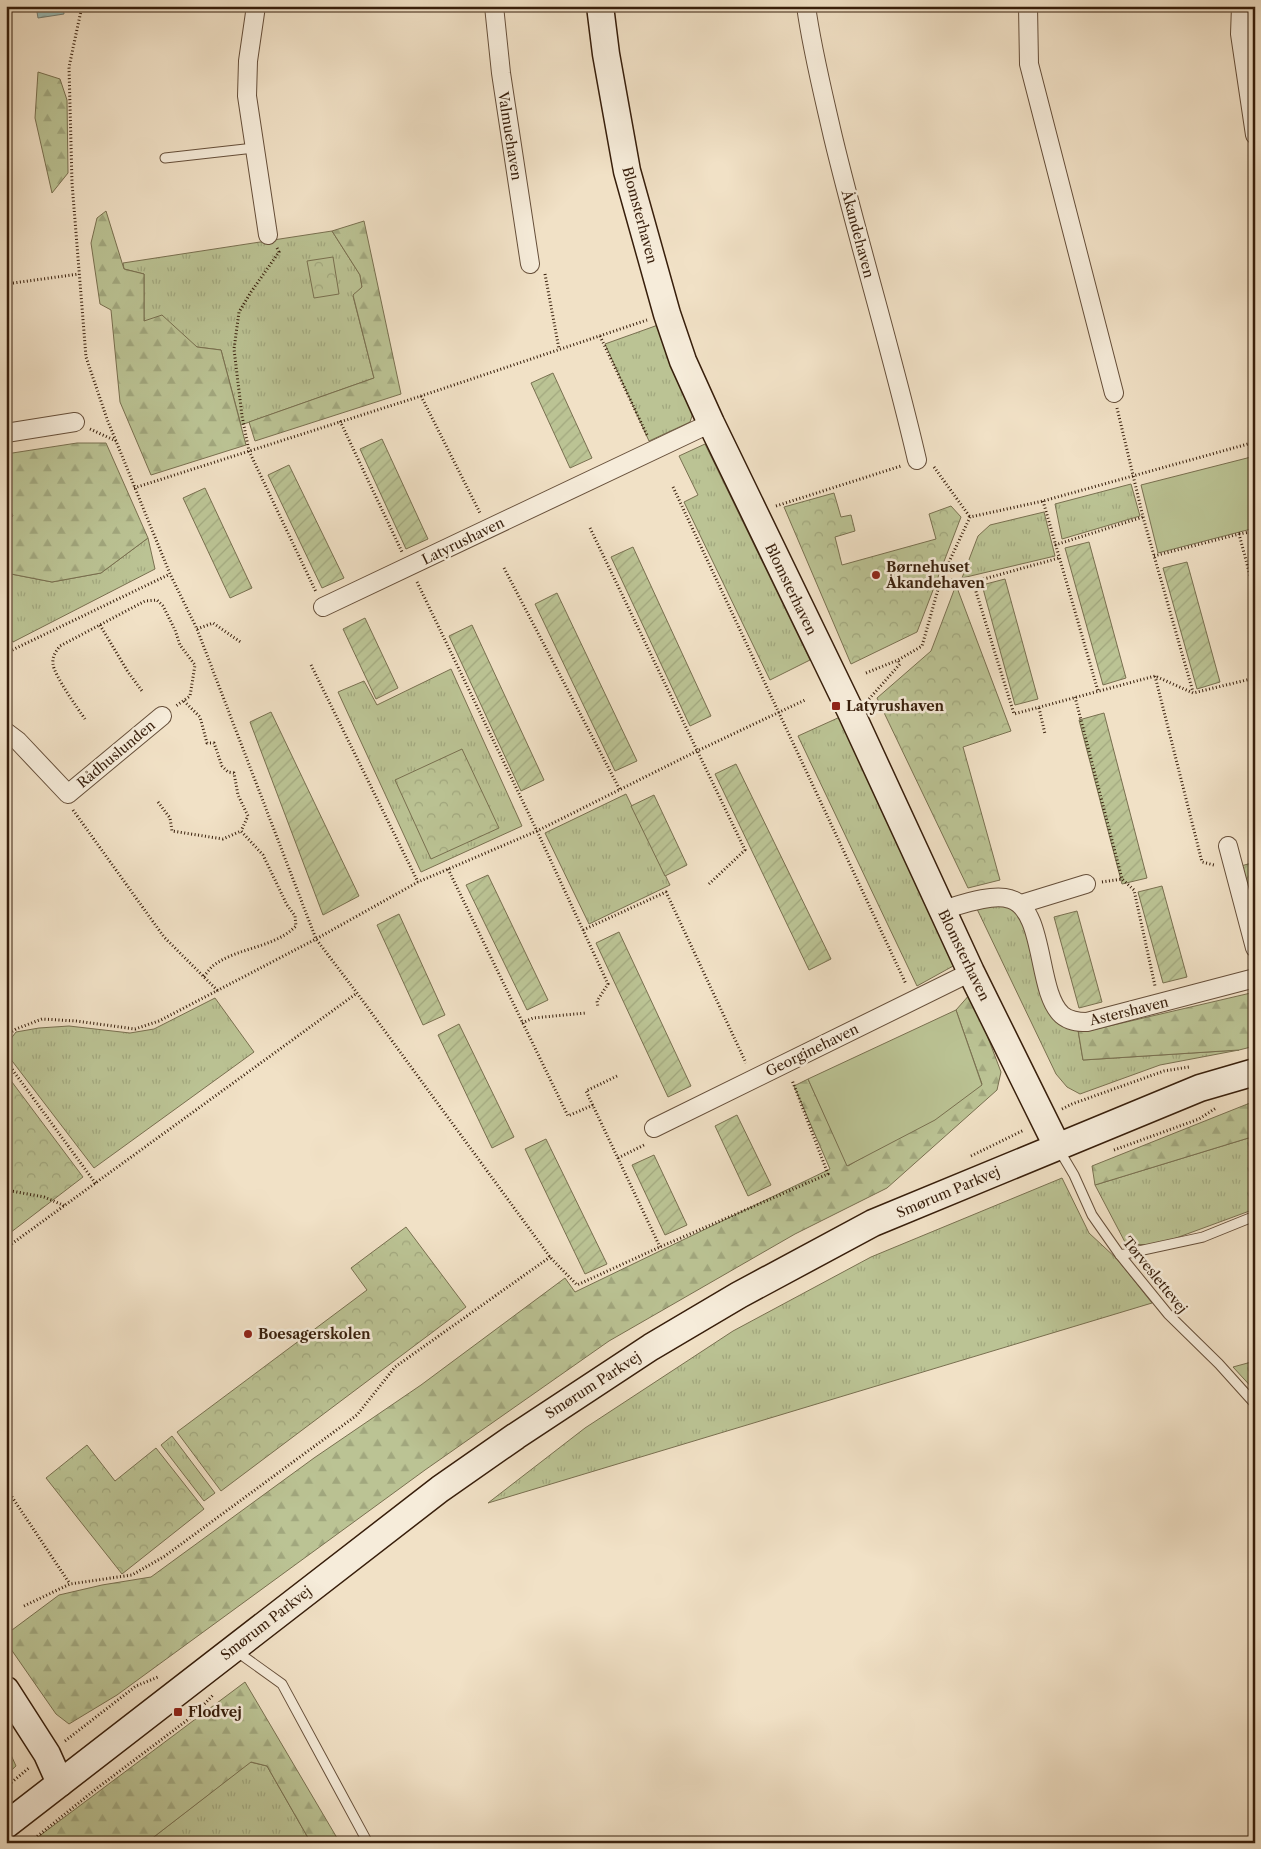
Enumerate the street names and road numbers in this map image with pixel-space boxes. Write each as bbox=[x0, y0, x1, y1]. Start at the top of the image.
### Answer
street label: Valmuehaven bbox=[494, 89, 526, 182]
street label: Blomsterhaven bbox=[618, 165, 662, 266]
street label: Åkandehaven bbox=[837, 187, 879, 280]
street label: Latyrushaven bbox=[419, 513, 507, 569]
street label: Blomsterhaven bbox=[761, 540, 821, 638]
street label: Rådhuslunden bbox=[73, 716, 159, 792]
street label: Blomsterhaven bbox=[934, 906, 994, 1004]
street label: Astershaven bbox=[1087, 992, 1171, 1030]
street label: Georginehaven bbox=[763, 1020, 862, 1080]
street label: Smørum Parkvej bbox=[894, 1162, 1002, 1222]
street label: Tørveslettevej bbox=[1119, 1233, 1191, 1317]
street label: Smørum Parkvej bbox=[542, 1347, 644, 1423]
street label: Smørum Parkvej bbox=[217, 1582, 315, 1664]

